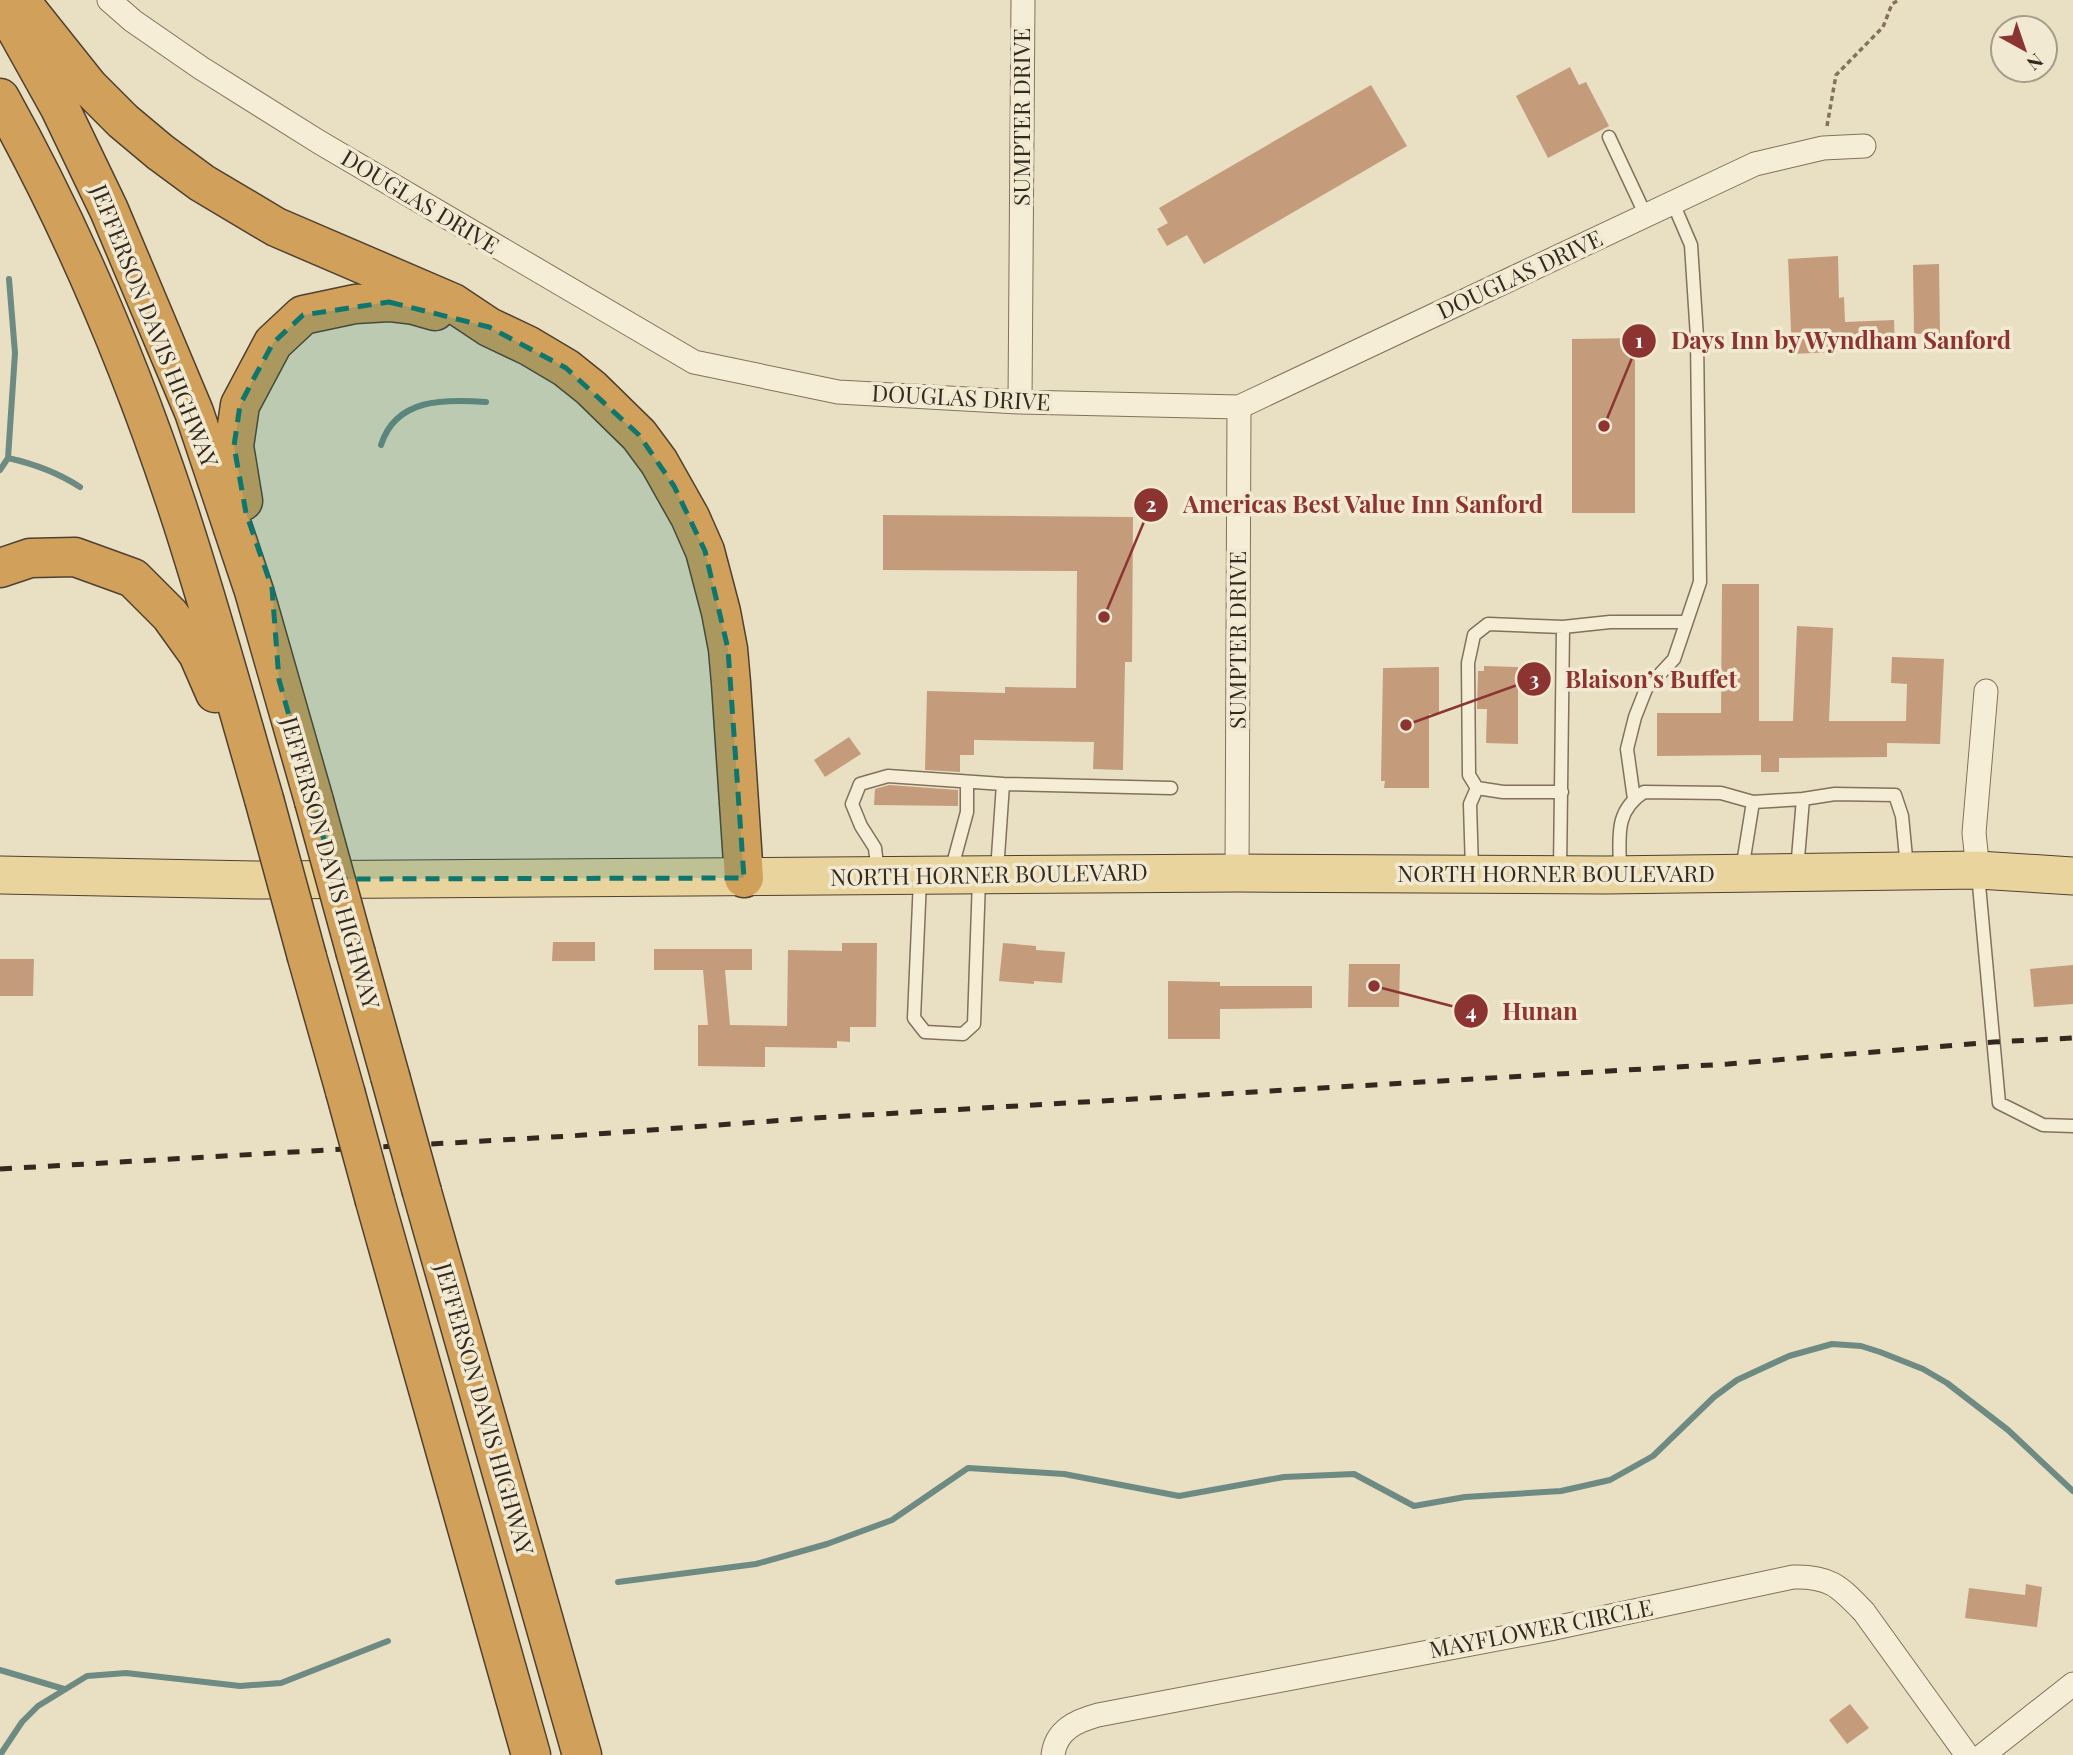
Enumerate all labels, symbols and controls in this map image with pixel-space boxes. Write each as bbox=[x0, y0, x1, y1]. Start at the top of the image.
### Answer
north arrow bbox=[1989, 14, 2059, 84]
street label: SUMPTER DRIVE bbox=[1005, 28, 1036, 206]
text: N bbox=[2022, 48, 2049, 77]
street label: DOUGLAS DRIVE bbox=[336, 141, 505, 260]
street label: JEFFERSON DAVIS HIGHWAY bbox=[84, 178, 227, 472]
street label: DOUGLAS DRIVE bbox=[1432, 222, 1607, 326]
callout: Days Inn by Wyndham Sanford bbox=[1621, 318, 2026, 363]
text: Days Inn by Wyndham Sanford bbox=[1671, 323, 2011, 355]
text: 1 bbox=[1635, 325, 1643, 353]
street label: DOUGLAS DRIVE bbox=[871, 376, 1051, 417]
callout: Americas Best Value Inn Sanford bbox=[1133, 483, 1557, 528]
text: Americas Best Value Inn Sanford bbox=[1182, 487, 1543, 519]
text: 2 bbox=[1146, 489, 1157, 517]
street label: SUMPTER DRIVE bbox=[1221, 551, 1252, 729]
callout: Blaison’s Buffet bbox=[1516, 657, 1751, 702]
text: Blaison’s Buffet bbox=[1565, 662, 1737, 694]
text: 3 bbox=[1529, 664, 1539, 692]
street label: JEFFERSON DAVIS HIGHWAY bbox=[275, 712, 388, 1013]
street label: NORTH HORNER BOULEVARD bbox=[830, 855, 1148, 892]
street label: NORTH HORNER BOULEVARD bbox=[1397, 857, 1715, 888]
callout: Hunan bbox=[1454, 989, 1592, 1034]
text: Hunan bbox=[1502, 994, 1578, 1026]
text: 4 bbox=[1465, 996, 1477, 1024]
street label: JEFFERSON DAVIS HIGHWAY bbox=[429, 1258, 542, 1559]
street label: MAYFLOWER CIRCLE bbox=[1426, 1591, 1655, 1664]

